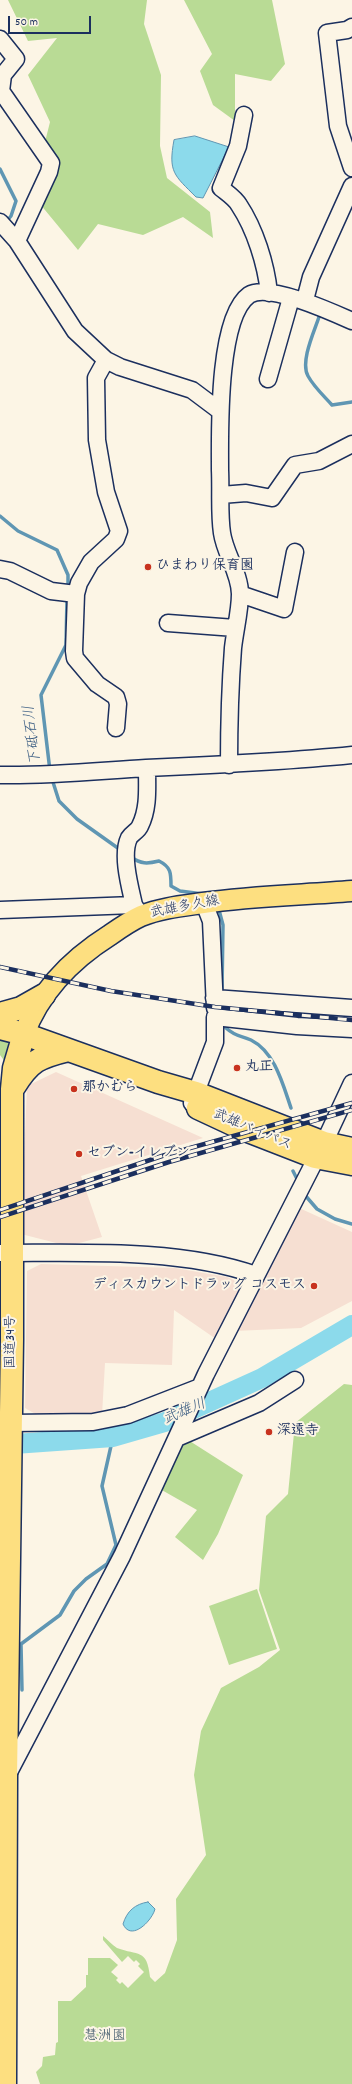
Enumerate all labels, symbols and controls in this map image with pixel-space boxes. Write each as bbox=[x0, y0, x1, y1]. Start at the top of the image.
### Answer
scale bar bbox=[10, 8, 93, 34]
text: 50 m bbox=[15, 14, 38, 31]
place label: ひまわり保育園 bbox=[156, 559, 254, 575]
marker: ひまわり保育園 bbox=[143, 562, 153, 572]
water label: 下砥石川 bbox=[21, 704, 47, 766]
street label: 武雄多久線 bbox=[149, 893, 221, 923]
place label: 丸正 bbox=[245, 1060, 273, 1076]
marker: 丸正 bbox=[232, 1063, 242, 1073]
place label: 那かむら bbox=[82, 1081, 138, 1097]
marker: 那かむら bbox=[69, 1084, 79, 1094]
street label: 武雄バイパス bbox=[210, 1107, 294, 1155]
place label: セブン-イレブン bbox=[87, 1146, 190, 1162]
marker: セブン-イレブン bbox=[74, 1149, 84, 1159]
place label: ディスカウントドラッグ コスモス bbox=[93, 1278, 306, 1294]
marker: ディスカウントドラッグ コスモス bbox=[309, 1281, 319, 1291]
street label: 国道34号 bbox=[4, 1315, 20, 1369]
water label: 武雄川 bbox=[161, 1396, 209, 1430]
place label: 深遠寺 bbox=[277, 1424, 319, 1440]
marker: 深遠寺 bbox=[264, 1427, 274, 1437]
park label: 慧洲園 bbox=[84, 2029, 126, 2045]

